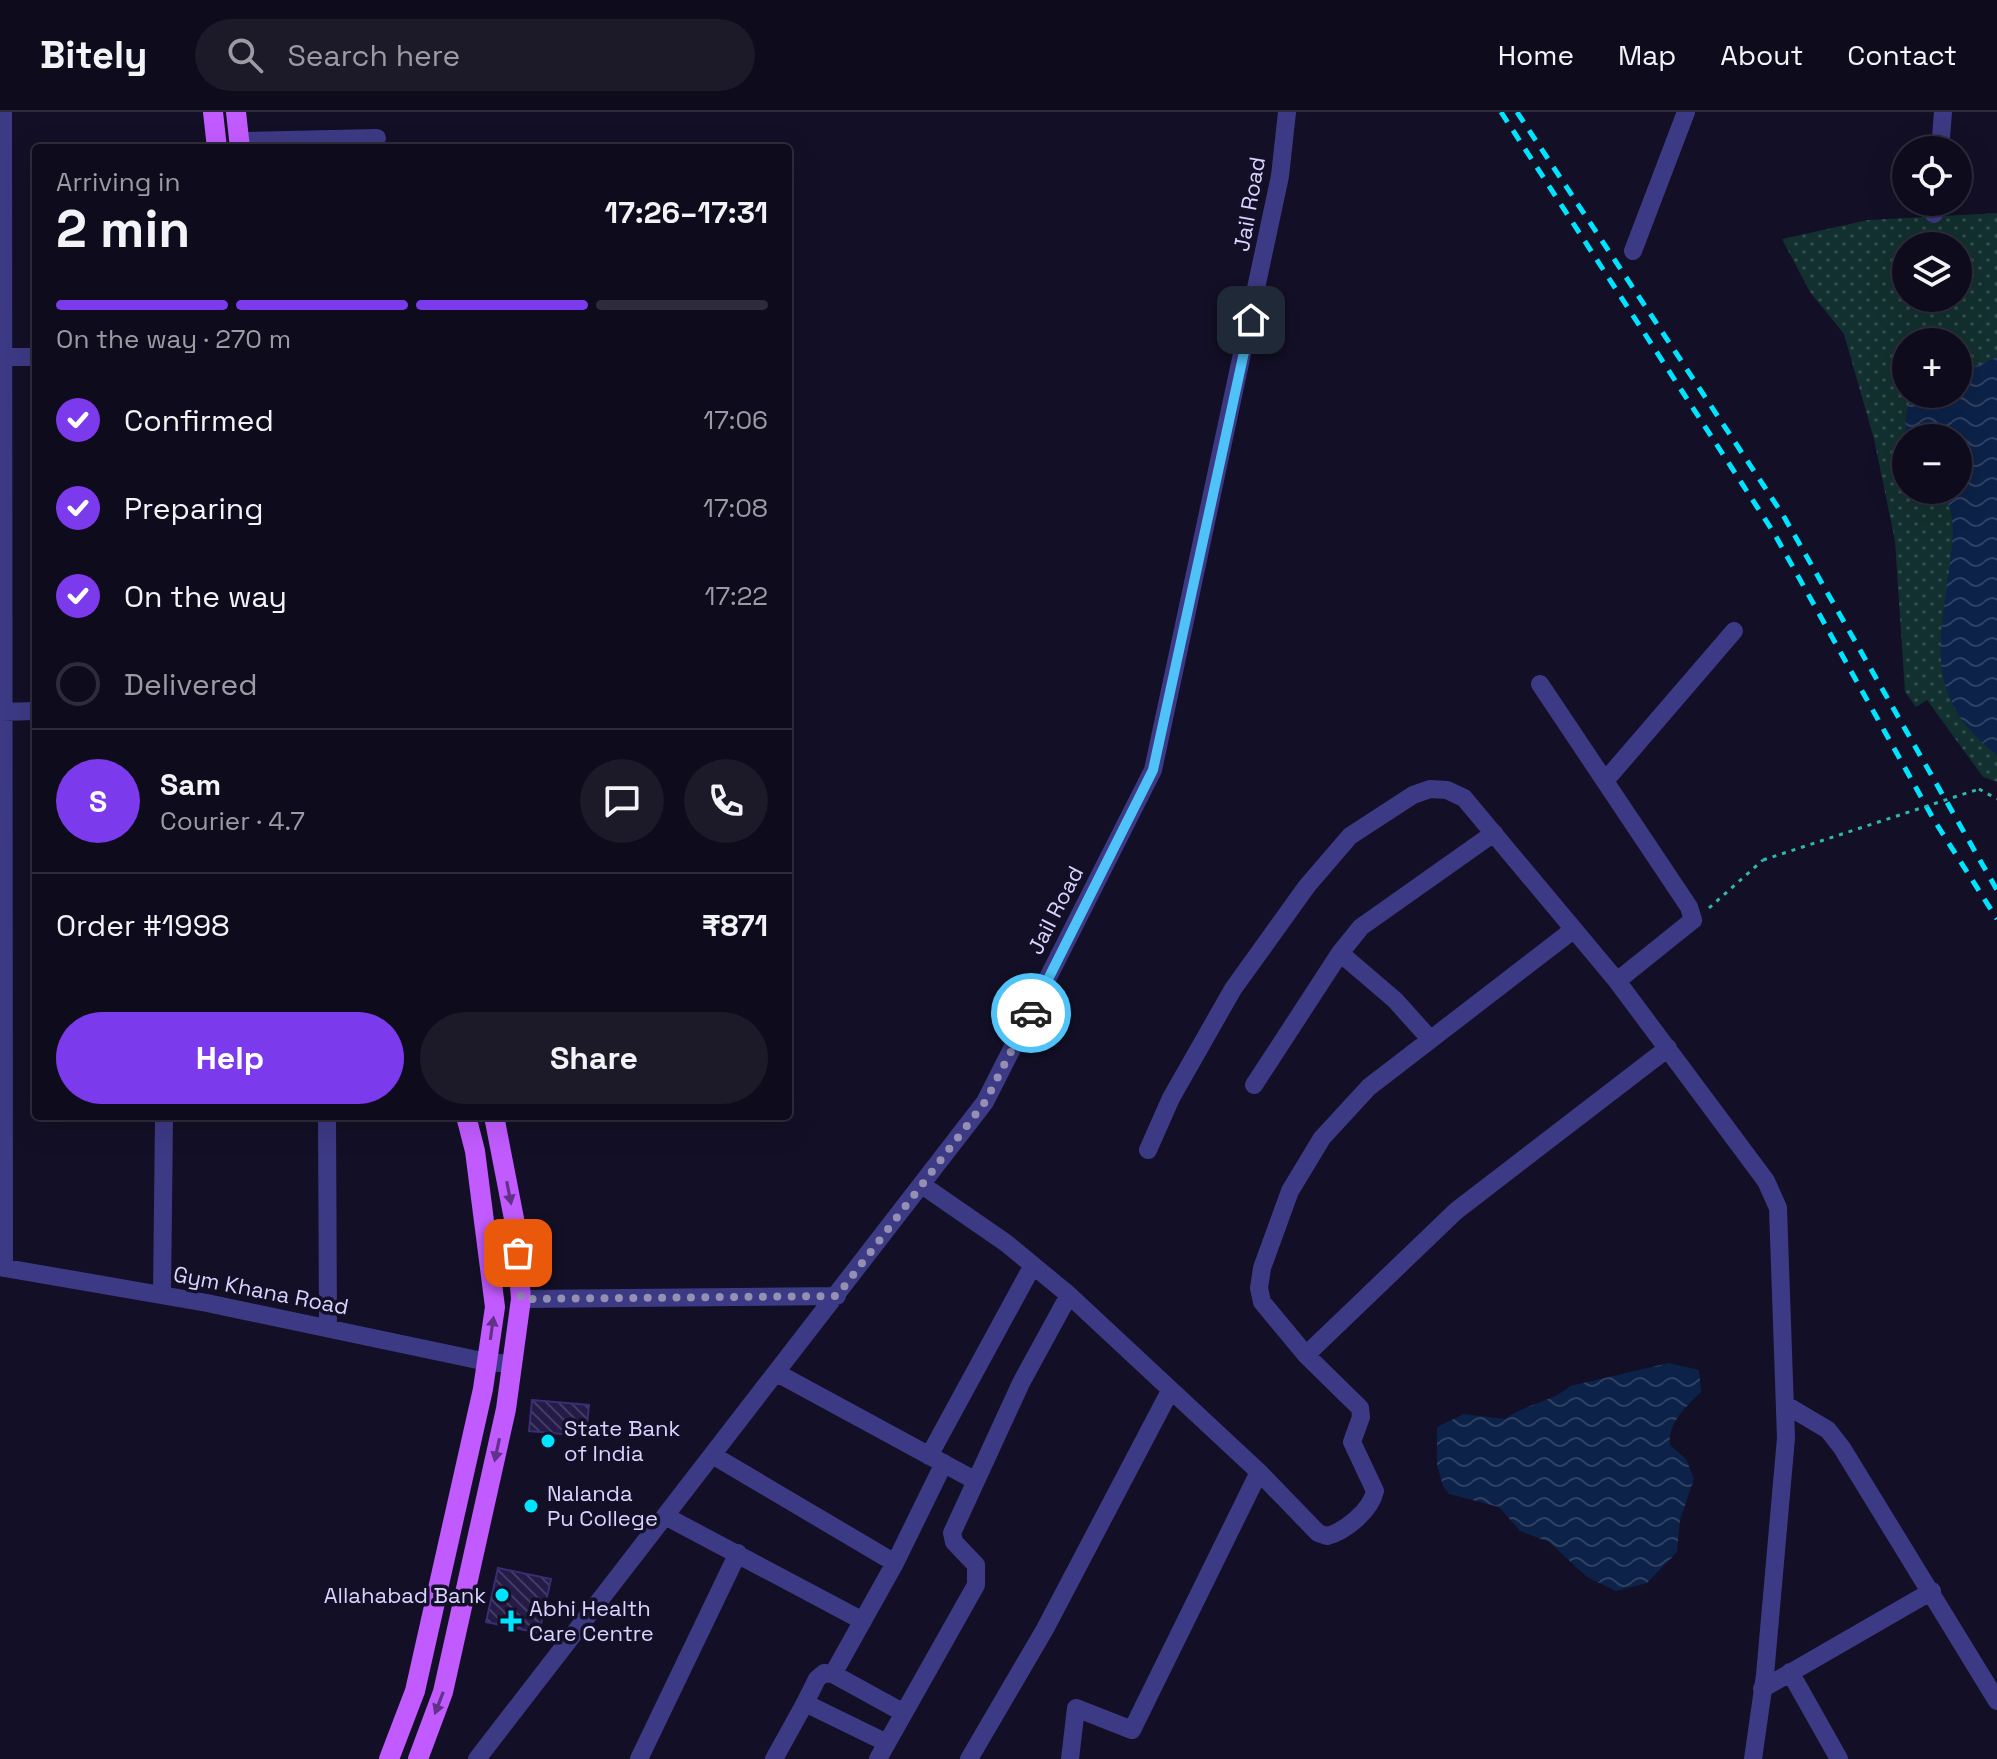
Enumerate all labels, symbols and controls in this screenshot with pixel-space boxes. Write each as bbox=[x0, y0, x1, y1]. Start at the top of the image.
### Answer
search box bbox=[195, 19, 755, 91]
text: Bitely bbox=[40, 31, 147, 79]
icon: search bbox=[223, 33, 267, 77]
text: Search here bbox=[287, 36, 460, 75]
text: Home bbox=[1498, 37, 1574, 73]
text: Map bbox=[1618, 37, 1676, 73]
text: About bbox=[1720, 37, 1803, 73]
text: Contact bbox=[1847, 37, 1957, 73]
map controls bbox=[1892, 136, 1972, 504]
button: locate bbox=[1892, 136, 1972, 216]
street label: Jail Road bbox=[1227, 154, 1271, 254]
text: Arriving in bbox=[56, 165, 180, 199]
text: 17:26–17:31 bbox=[605, 193, 768, 232]
text: 2 min bbox=[56, 196, 190, 262]
button: layers bbox=[1892, 232, 1972, 312]
pin bbox=[1217, 286, 1285, 354]
icon: home bbox=[1229, 298, 1273, 342]
text: On the way · 270 m bbox=[56, 322, 291, 356]
button: + bbox=[1892, 328, 1972, 408]
icon: check bbox=[56, 398, 100, 442]
text: Confirmed bbox=[124, 401, 274, 440]
text: 17:06 bbox=[703, 403, 768, 437]
button: − bbox=[1892, 424, 1972, 504]
icon: check bbox=[56, 486, 100, 530]
text: Preparing bbox=[124, 489, 263, 528]
text: 17:08 bbox=[703, 491, 768, 525]
icon: check bbox=[56, 574, 100, 618]
text: On the way bbox=[124, 577, 287, 616]
text: 17:22 bbox=[705, 579, 768, 613]
text: Delivered bbox=[124, 665, 258, 704]
button: chat bbox=[580, 759, 664, 843]
button: phone bbox=[684, 759, 768, 843]
text: Sam bbox=[160, 765, 221, 804]
text: S bbox=[89, 782, 107, 821]
text: Courier · 4.7 bbox=[160, 804, 305, 838]
street label: Jail Road bbox=[1021, 861, 1089, 959]
text: Order #1998 bbox=[56, 906, 230, 945]
text: ₹871 bbox=[702, 906, 768, 945]
courier bbox=[991, 973, 1071, 1053]
icon: car bbox=[1009, 991, 1053, 1035]
button: Help bbox=[56, 1012, 404, 1104]
button: Share bbox=[420, 1012, 768, 1104]
one-way arrow bbox=[503, 1180, 516, 1205]
pin bbox=[484, 1219, 552, 1287]
icon: bag bbox=[496, 1231, 540, 1275]
street label: Gym Khana Road bbox=[171, 1259, 351, 1321]
one-way arrow bbox=[486, 1315, 499, 1340]
place label: State Bank of India bbox=[564, 1414, 681, 1467]
marker: State Bank of India bbox=[539, 1432, 557, 1450]
one-way arrow bbox=[490, 1437, 503, 1462]
place label: Nalanda Pu College bbox=[547, 1479, 658, 1532]
marker: Nalanda Pu College bbox=[522, 1497, 540, 1515]
place label: Allahabad Bank bbox=[324, 1581, 486, 1609]
marker: Allahabad Bank bbox=[493, 1586, 511, 1604]
place label: Abhi Health Care Centre bbox=[529, 1594, 654, 1647]
marker: Abhi Health Care Centre bbox=[500, 1610, 522, 1632]
one-way arrow bbox=[432, 1691, 445, 1715]

